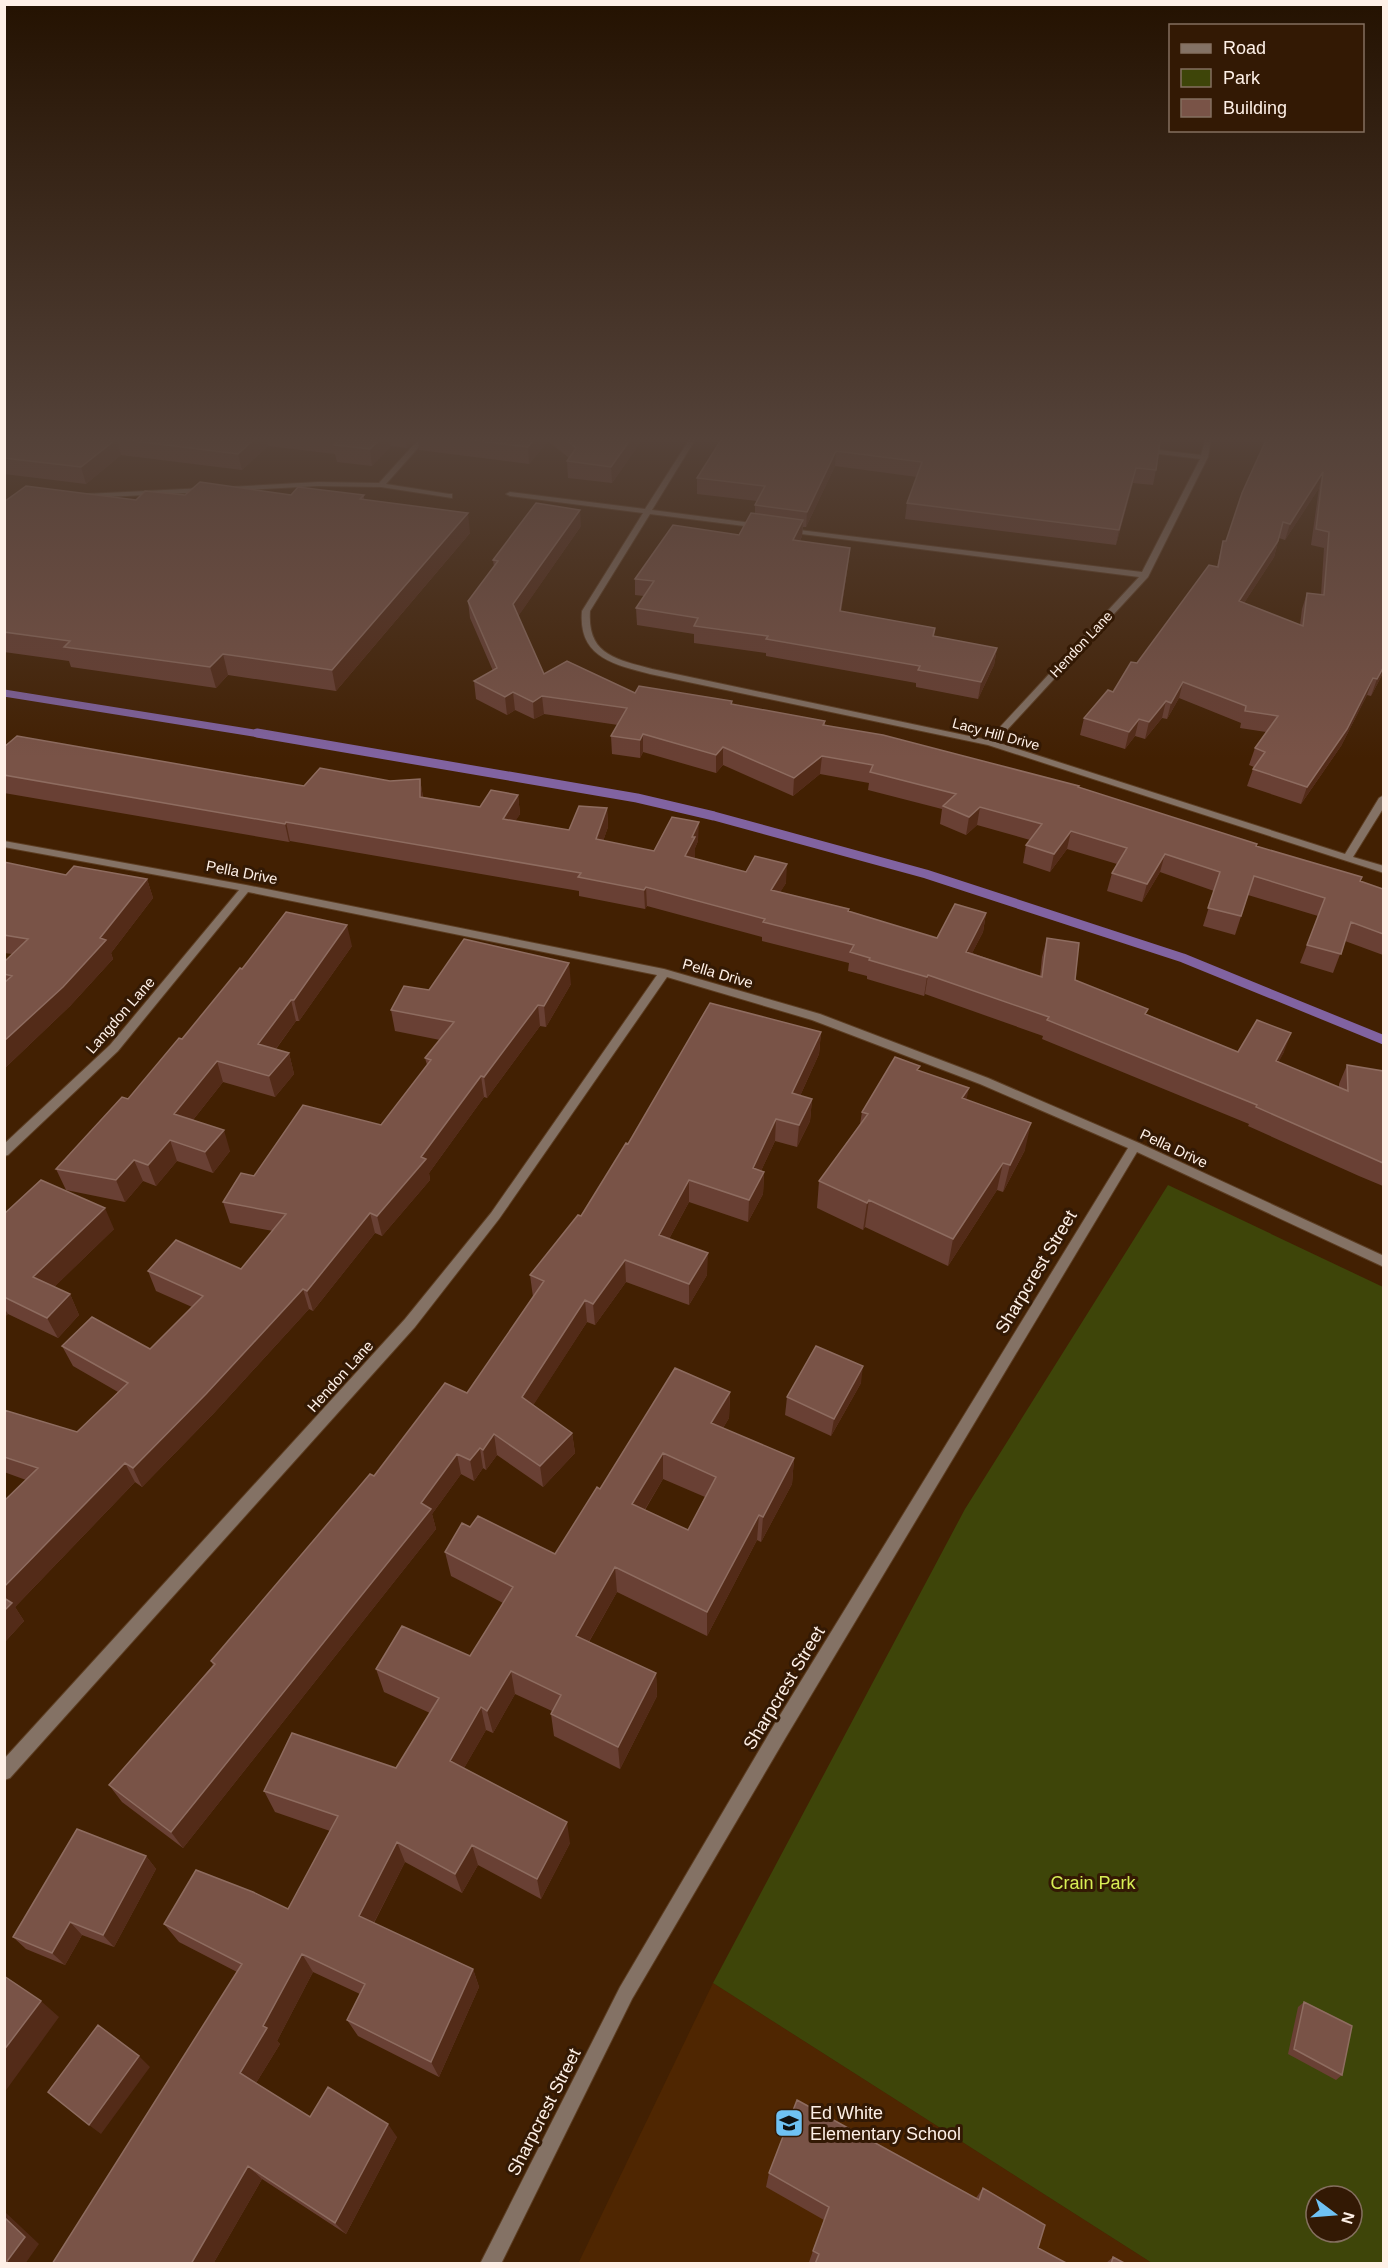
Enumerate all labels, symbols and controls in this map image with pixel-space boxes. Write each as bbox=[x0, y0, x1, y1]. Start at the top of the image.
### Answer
legend bbox=[1169, 24, 1364, 132]
text: Road bbox=[1223, 38, 1266, 58]
text: Park bbox=[1223, 68, 1261, 88]
text: Building bbox=[1223, 98, 1287, 118]
street label: Hendon Lane bbox=[1046, 608, 1116, 680]
street label: Lacy Hill Drive bbox=[951, 715, 1041, 753]
street label: Pella Drive bbox=[205, 857, 279, 887]
street label: Pella Drive bbox=[681, 955, 755, 991]
street label: Langdon Lane bbox=[82, 973, 158, 1057]
street label: Pella Drive bbox=[1138, 1125, 1210, 1171]
street label: Sharpcrest Street bbox=[991, 1207, 1081, 1337]
street label: Hendon Lane bbox=[304, 1337, 376, 1415]
street label: Sharpcrest Street bbox=[739, 1623, 829, 1753]
park label: Crain Park bbox=[1050, 1873, 1137, 1893]
street label: Sharpcrest Street bbox=[503, 2045, 585, 2179]
place label: Ed White Elementary School bbox=[810, 2103, 961, 2144]
school or university icon: Ed White Elementary School bbox=[773, 2107, 805, 2139]
north arrow bbox=[1304, 2184, 1364, 2244]
text: N bbox=[1338, 2210, 1358, 2226]

